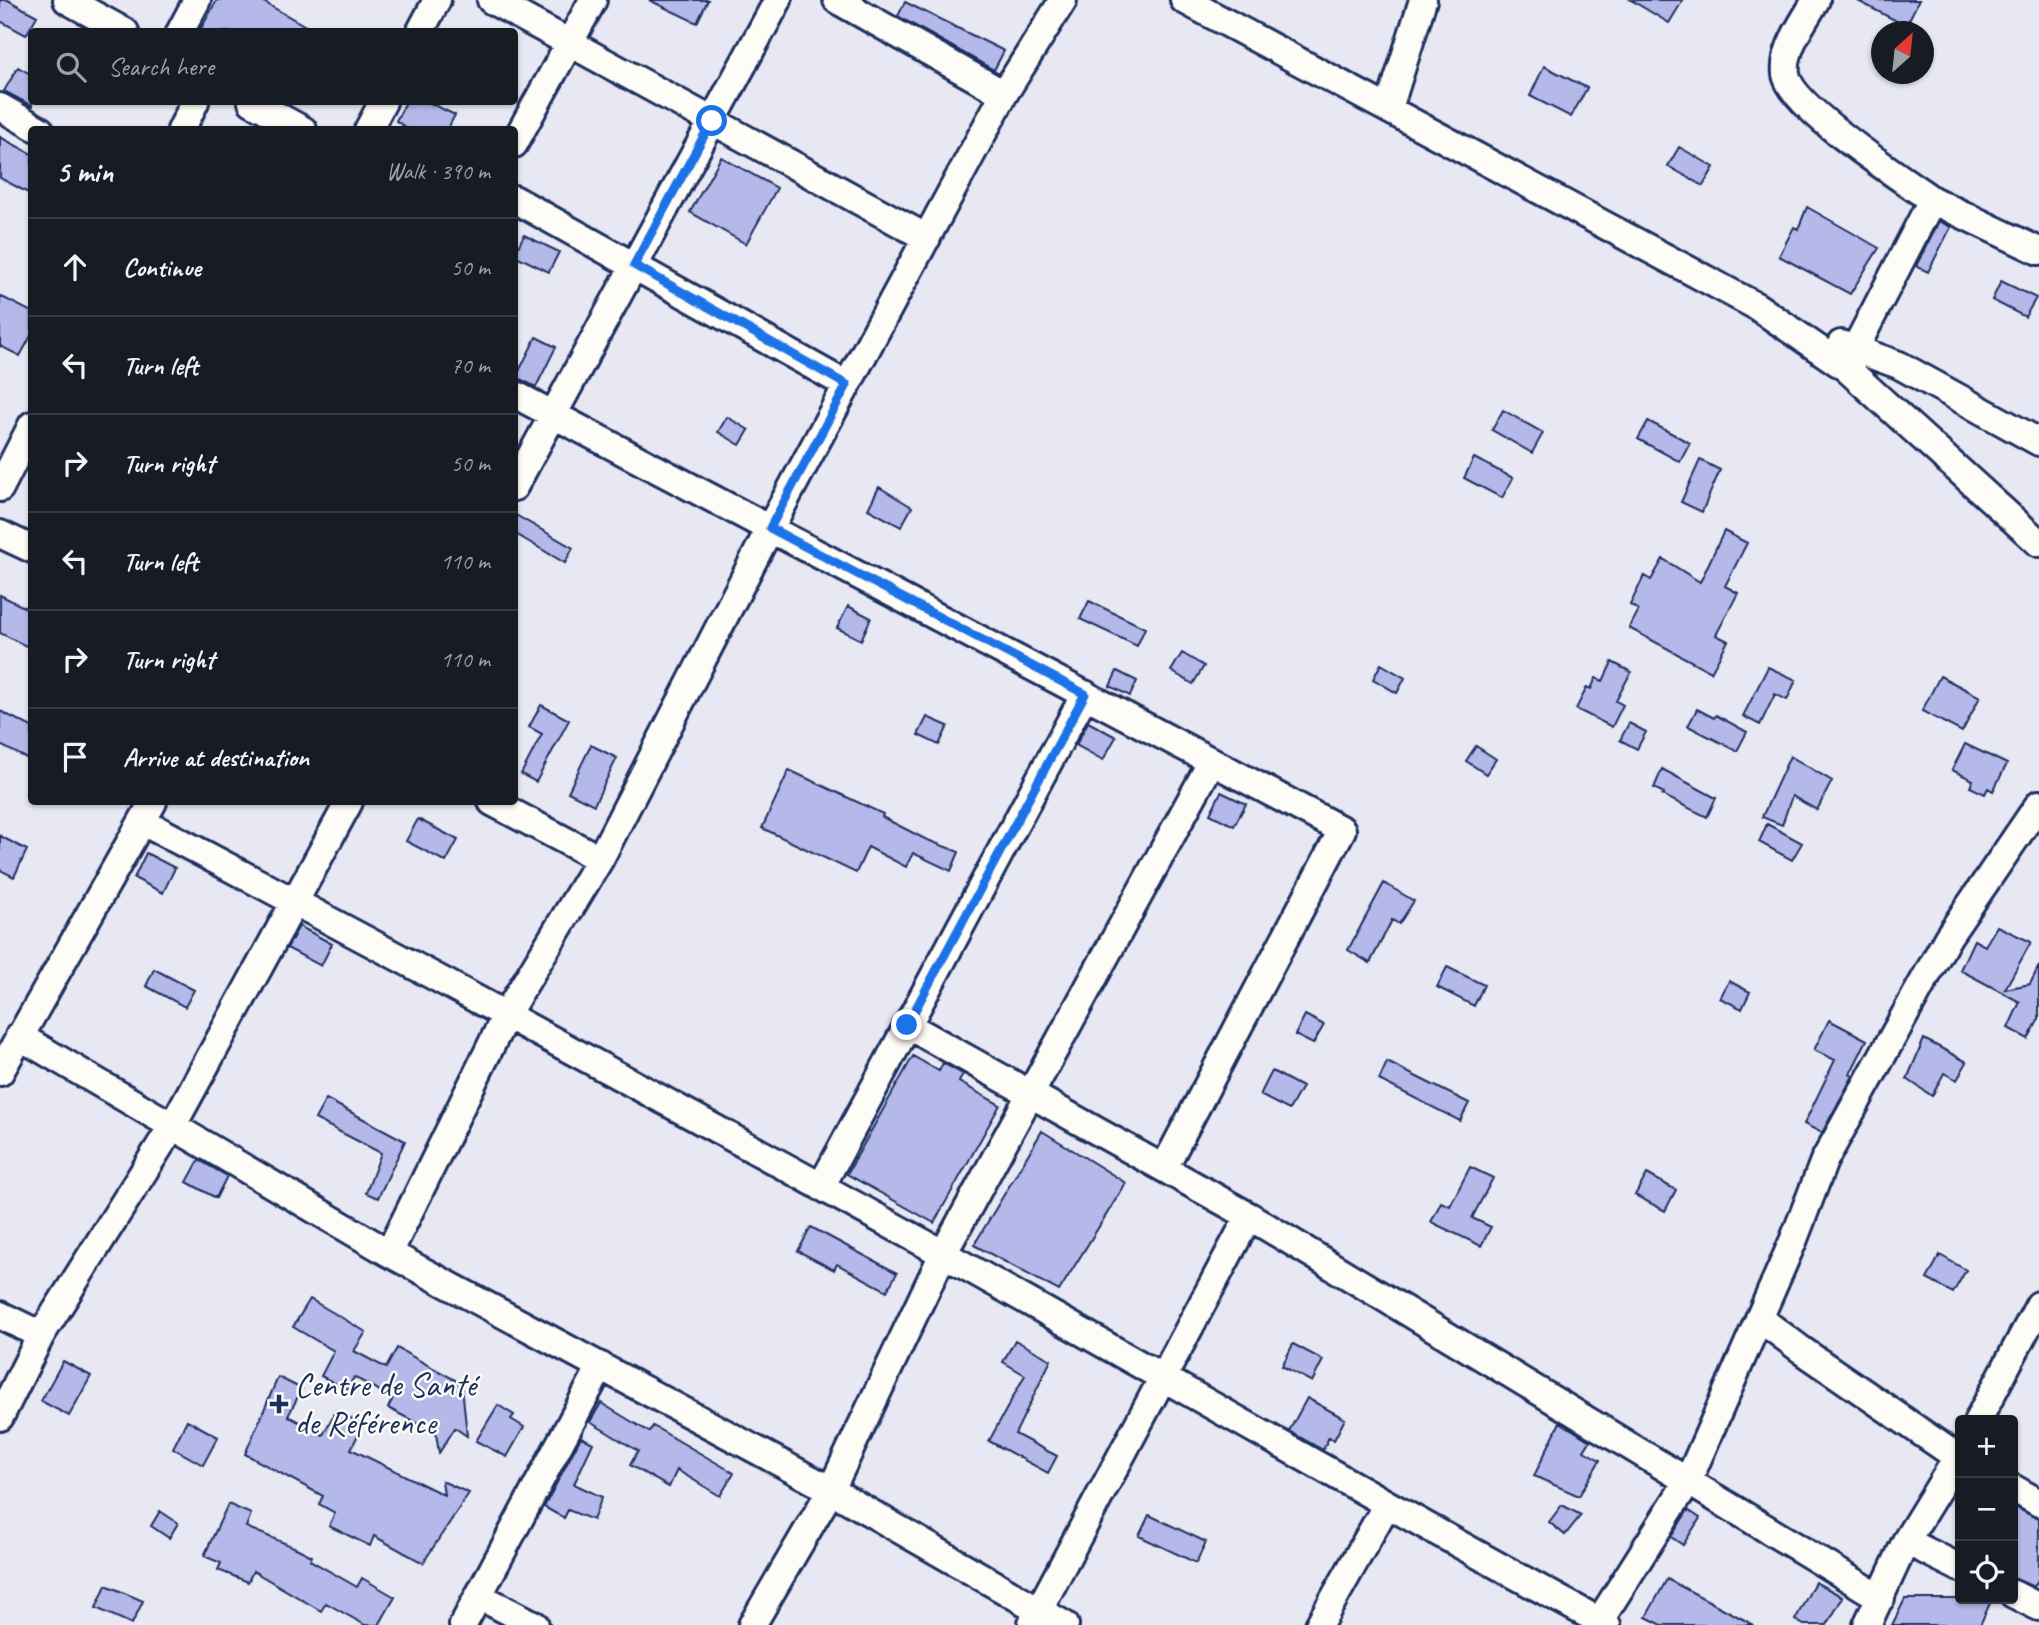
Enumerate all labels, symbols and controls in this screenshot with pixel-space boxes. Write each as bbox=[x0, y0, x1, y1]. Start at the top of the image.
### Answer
north arrow bbox=[1871, 21, 1934, 84]
search box bbox=[28, 28, 518, 105]
icon: search bbox=[52, 48, 90, 86]
text: Search here bbox=[108, 50, 214, 83]
route start bbox=[696, 105, 727, 136]
text: 5 min bbox=[56, 153, 113, 191]
text: Walk · 390 m bbox=[386, 157, 490, 186]
icon: ahead bbox=[56, 248, 94, 286]
text: Continue bbox=[123, 251, 201, 284]
text: 50 m bbox=[451, 253, 490, 282]
icon: left bbox=[56, 346, 94, 384]
text: Turn left bbox=[123, 349, 198, 382]
text: 70 m bbox=[451, 351, 490, 380]
icon: right bbox=[56, 444, 94, 482]
text: Turn right bbox=[123, 447, 214, 480]
text: 50 m bbox=[451, 449, 490, 478]
icon: left bbox=[56, 542, 94, 580]
text: Turn left bbox=[123, 545, 198, 578]
text: 110 m bbox=[441, 547, 490, 576]
icon: right bbox=[56, 640, 94, 678]
text: Turn right bbox=[123, 643, 214, 676]
text: 110 m bbox=[441, 645, 490, 674]
icon: arrive bbox=[56, 738, 94, 776]
text: Arrive at destination bbox=[123, 741, 309, 774]
route end bbox=[891, 1009, 922, 1040]
place label: Centre de Santé de Référence bbox=[295, 1364, 481, 1444]
marker: Centre de Santé de Référence bbox=[269, 1394, 289, 1414]
map controls bbox=[1955, 1415, 2018, 1604]
button: + bbox=[1955, 1415, 2018, 1478]
button: − bbox=[1955, 1478, 2018, 1541]
button: locate bbox=[1955, 1541, 2018, 1604]

